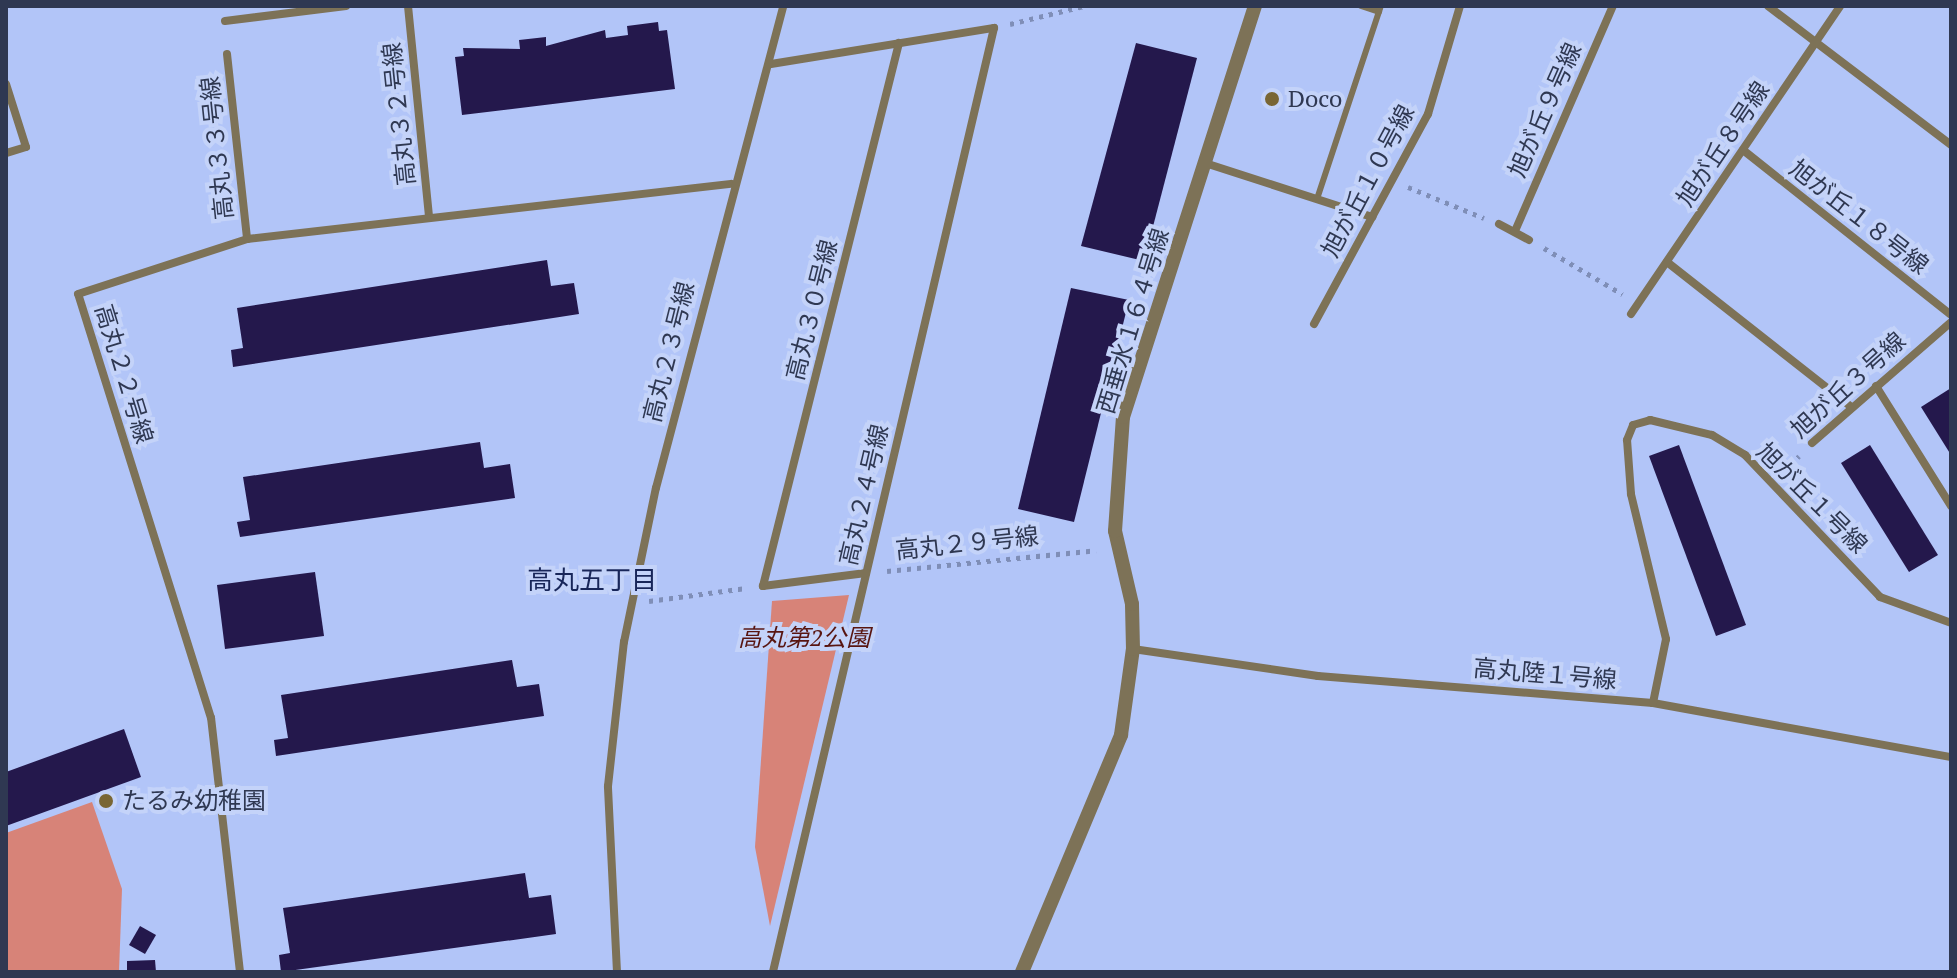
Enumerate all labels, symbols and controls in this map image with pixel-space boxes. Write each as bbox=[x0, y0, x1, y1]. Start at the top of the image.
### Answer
street label: 旭が丘９号線 bbox=[1503, 38, 1587, 182]
street label: 高丸３２号線 bbox=[377, 41, 421, 187]
street label: 高丸３３号線 bbox=[195, 75, 239, 221]
street label: 旭が丘８号線 bbox=[1671, 76, 1775, 212]
place label: Doco bbox=[1288, 85, 1342, 113]
marker: Doco bbox=[1263, 90, 1281, 108]
street label: 旭が丘１０号線 bbox=[1316, 100, 1420, 262]
street label: 旭が丘１８号線 bbox=[1784, 154, 1934, 280]
street label: 西垂水１６４号線 bbox=[1091, 225, 1175, 417]
street label: 高丸３０号線 bbox=[781, 237, 843, 383]
street label: 高丸２３号線 bbox=[638, 279, 700, 425]
street label: 高丸２２号線 bbox=[89, 301, 159, 447]
street label: 旭が丘３号線 bbox=[1785, 326, 1911, 444]
street label: 高丸２４号線 bbox=[834, 422, 894, 568]
street label: 旭が丘１号線 bbox=[1751, 437, 1873, 559]
street label: 高丸２９号線 bbox=[894, 521, 1040, 565]
district label: 高丸五丁目 bbox=[527, 564, 657, 596]
park label: 高丸第2公園 bbox=[738, 624, 870, 652]
street label: 高丸陸１号線 bbox=[1472, 653, 1618, 695]
place label: たるみ幼稚園 bbox=[122, 787, 266, 815]
marker: たるみ幼稚園 bbox=[97, 792, 115, 810]

